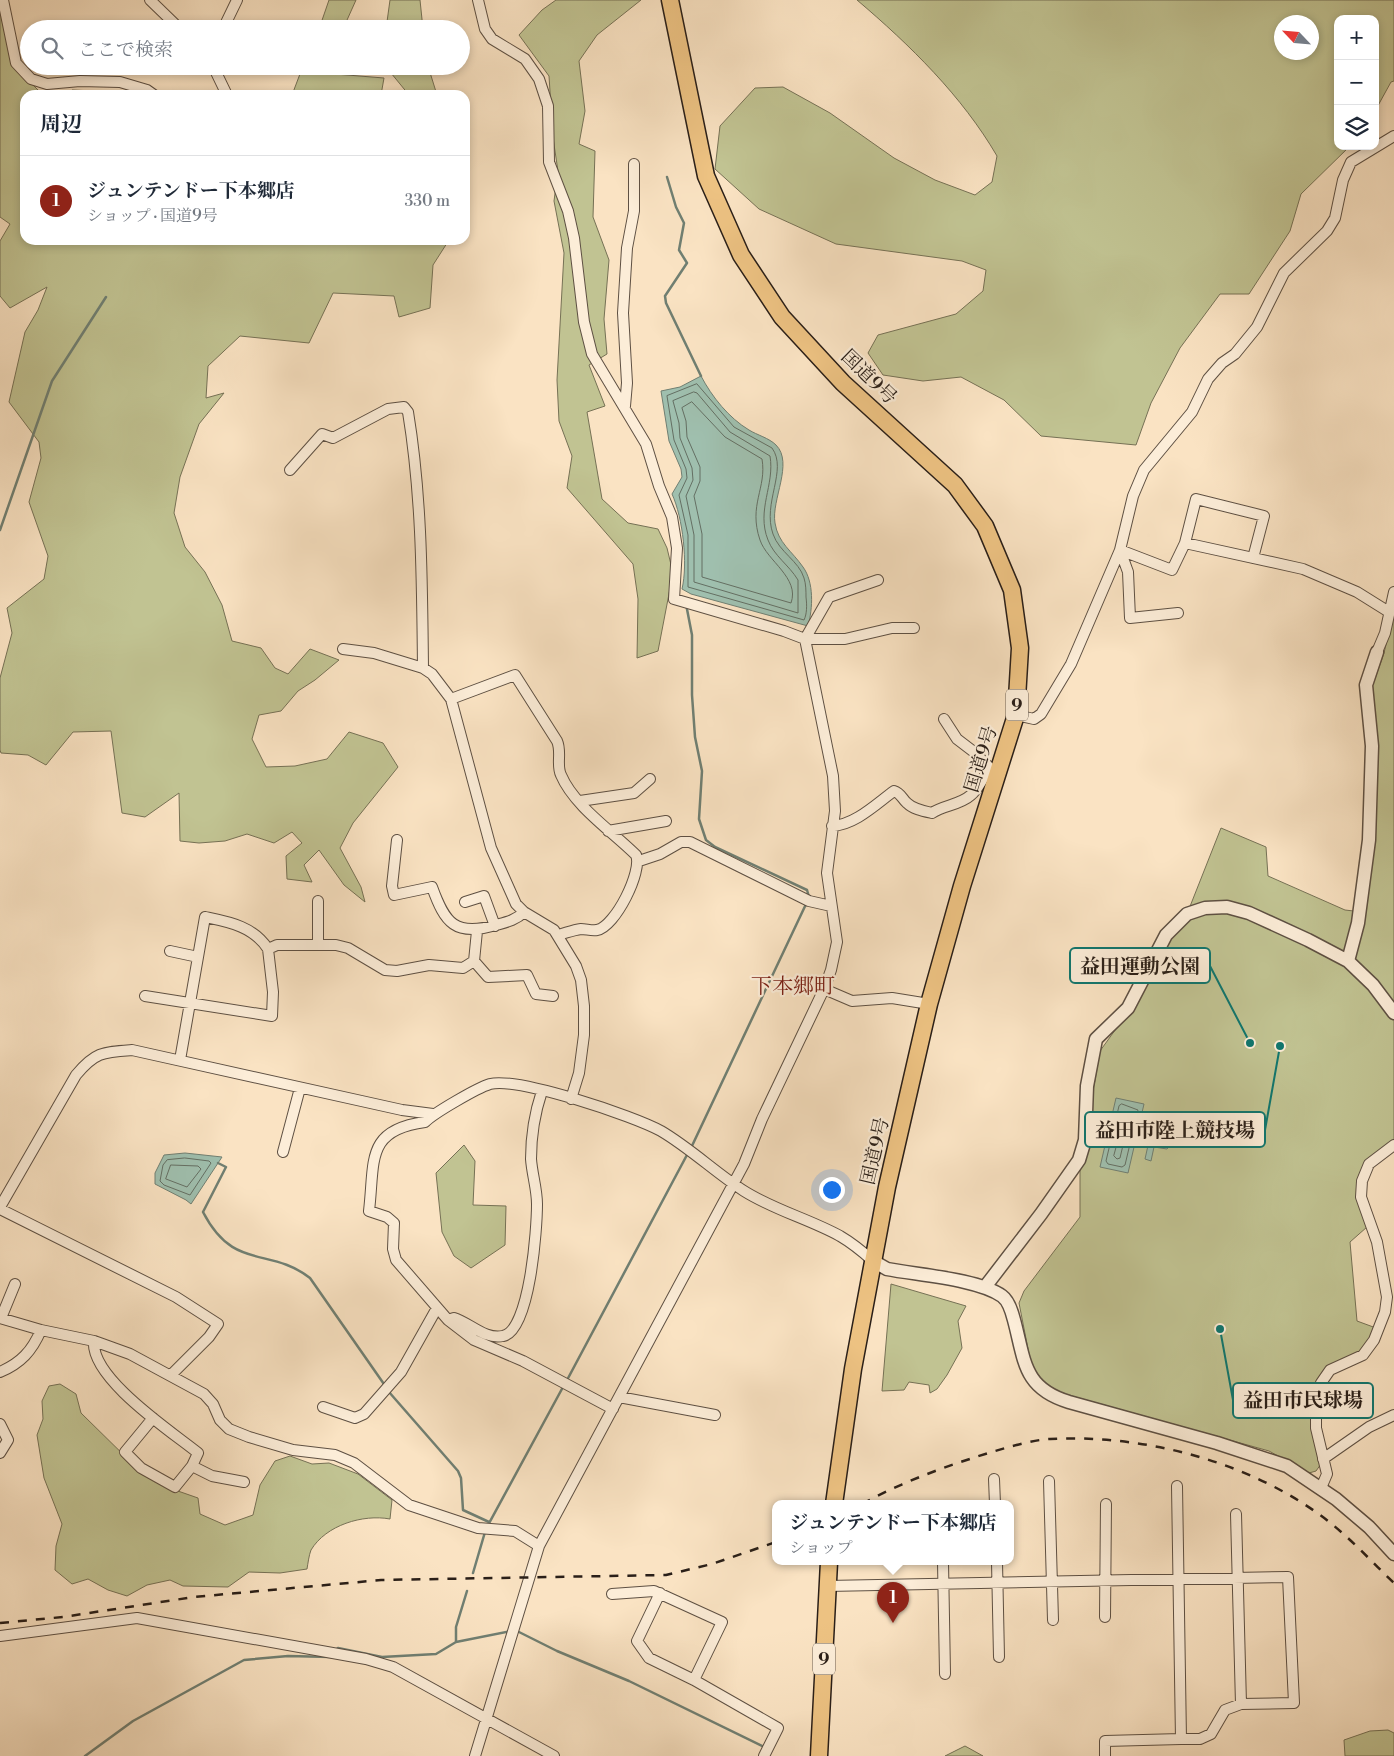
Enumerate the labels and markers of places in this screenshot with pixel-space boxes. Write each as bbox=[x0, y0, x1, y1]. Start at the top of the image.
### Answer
callout: 益田運動公園 bbox=[1070, 948, 1210, 983]
callout: 益田市陸上競技場 bbox=[1085, 1112, 1265, 1147]
callout: 益田市民球場 bbox=[1233, 1383, 1373, 1418]
pin: 1 bbox=[877, 1582, 909, 1623]

